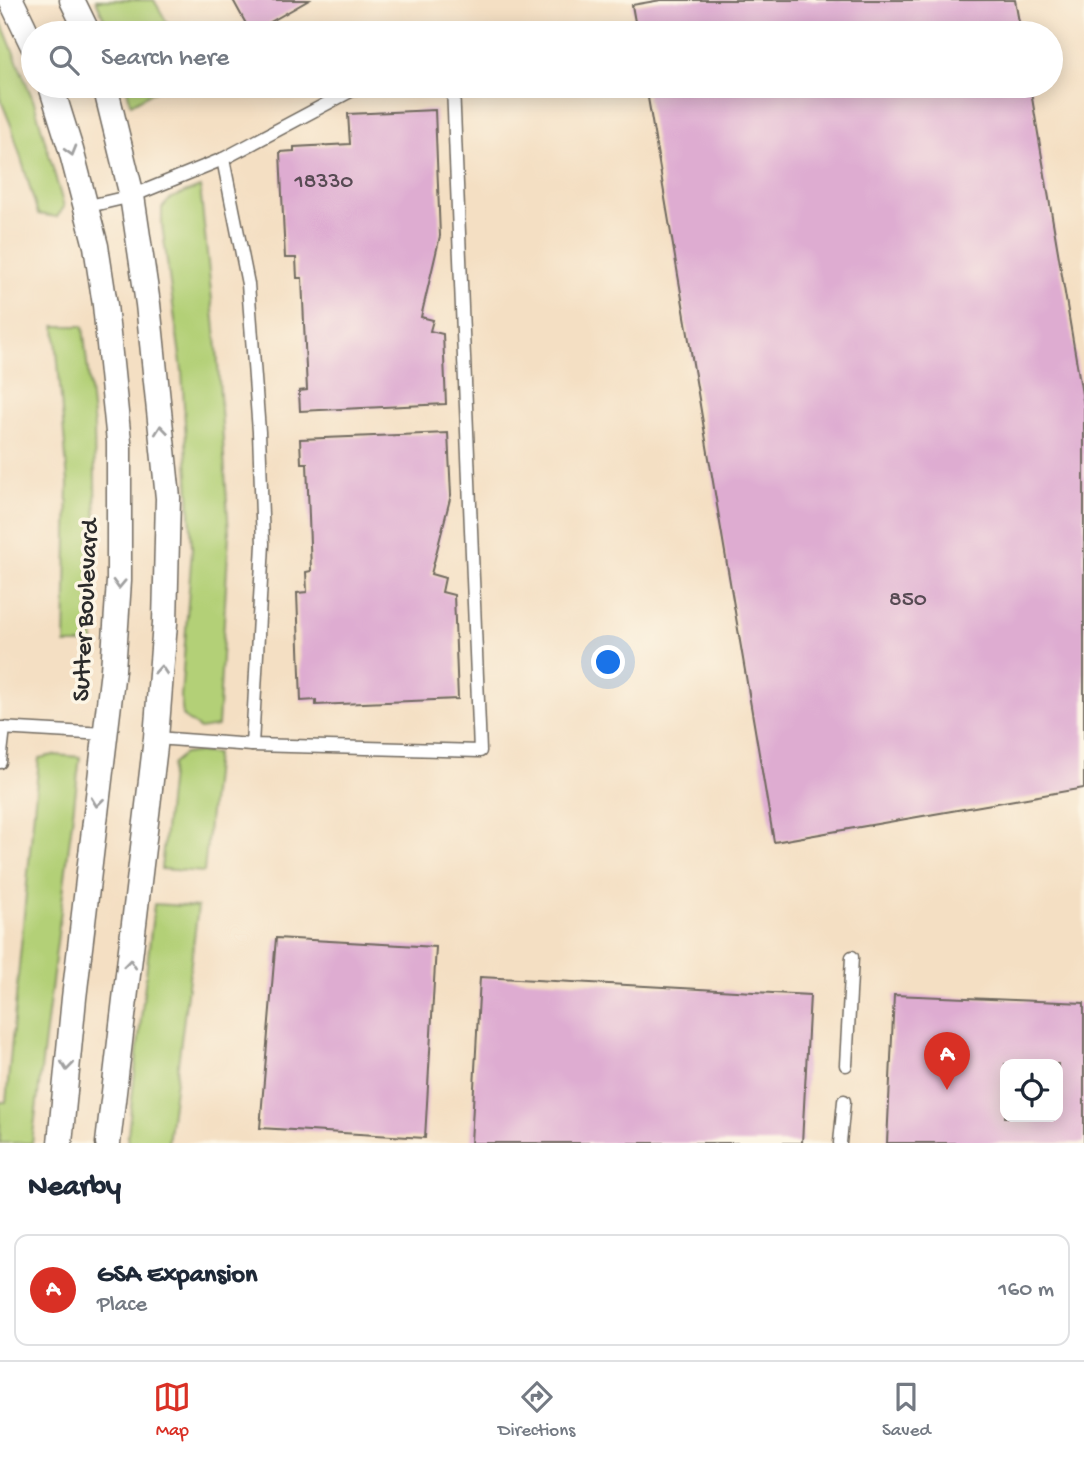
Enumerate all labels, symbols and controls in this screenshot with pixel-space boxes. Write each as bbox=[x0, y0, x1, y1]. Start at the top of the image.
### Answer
search box bbox=[21, 21, 1063, 98]
icon: search bbox=[45, 41, 83, 79]
text: Search here bbox=[101, 44, 229, 75]
one-way arrow bbox=[63, 145, 77, 157]
house number: 18330 bbox=[294, 169, 353, 196]
one-way arrow bbox=[154, 424, 169, 435]
street label: Sutter Boulevard bbox=[67, 516, 108, 702]
one-way arrow bbox=[111, 578, 126, 589]
house number: 850 bbox=[889, 587, 927, 614]
your location bbox=[591, 645, 625, 679]
one-way arrow bbox=[153, 664, 168, 675]
one-way arrow bbox=[89, 796, 104, 808]
one-way arrow bbox=[122, 958, 137, 969]
pin: A bbox=[924, 1032, 970, 1090]
map controls bbox=[1000, 1059, 1063, 1122]
button: locate bbox=[1000, 1059, 1063, 1122]
one-way arrow bbox=[60, 1060, 75, 1072]
text: Nearby bbox=[28, 1171, 121, 1206]
text: GSA Expansion bbox=[97, 1261, 257, 1292]
text: A bbox=[46, 1277, 60, 1304]
text: 160 m bbox=[998, 1277, 1054, 1304]
text: Place bbox=[97, 1292, 147, 1319]
tab: Map bbox=[153, 1378, 191, 1443]
tab: Directions bbox=[498, 1378, 575, 1443]
tab: Saved bbox=[882, 1378, 931, 1443]

